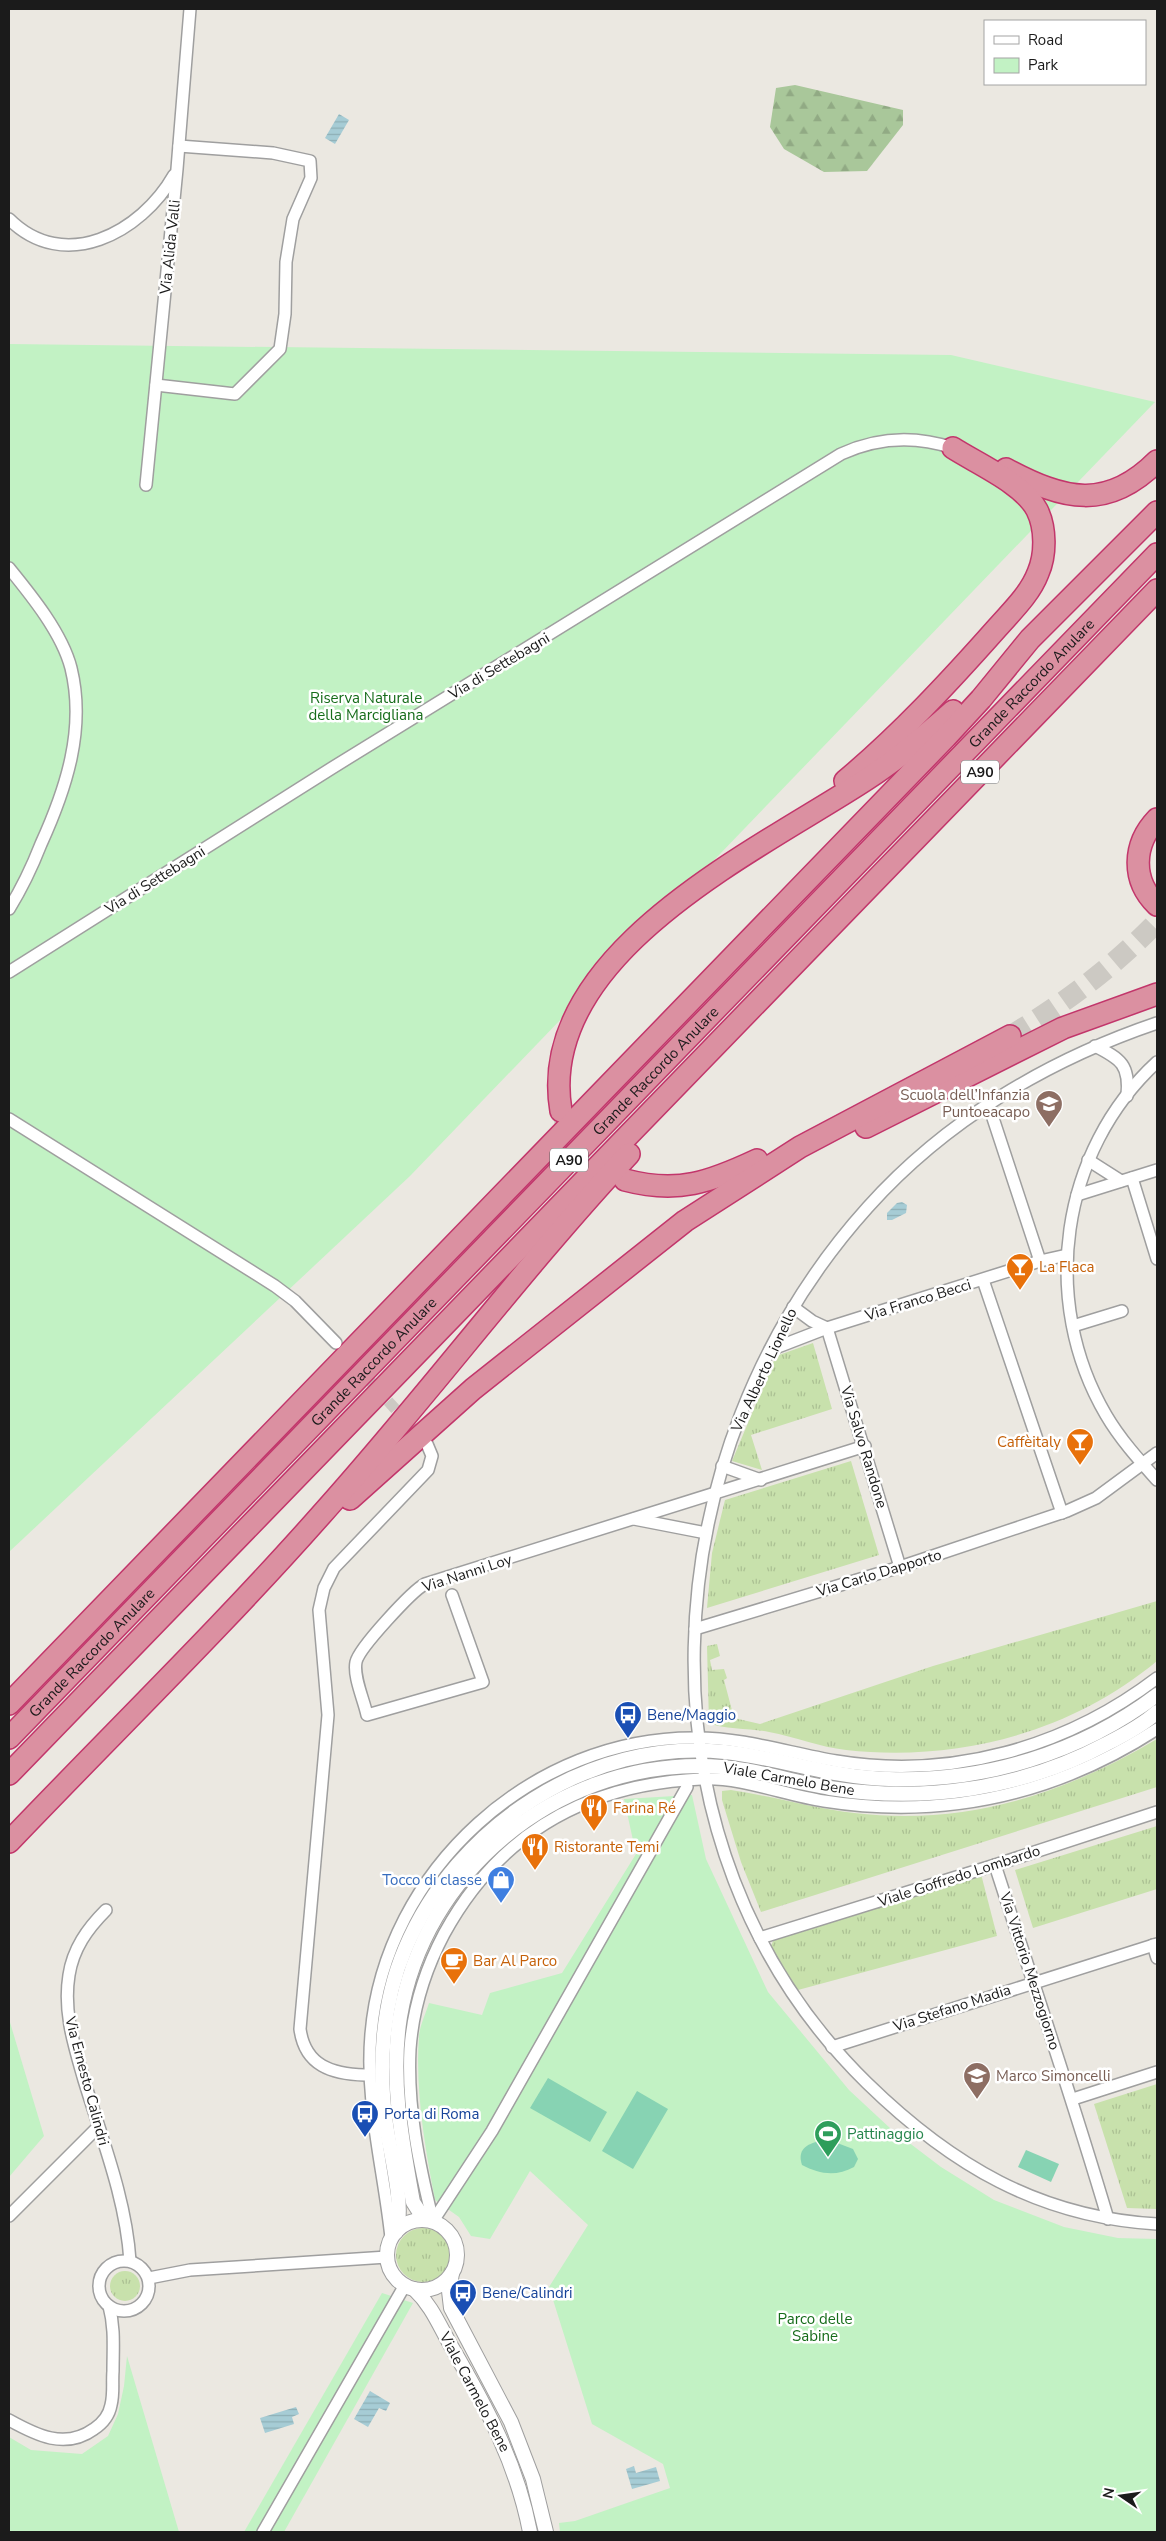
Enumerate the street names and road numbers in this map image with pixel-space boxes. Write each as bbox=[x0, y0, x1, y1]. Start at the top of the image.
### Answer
street label: Via Alida Valli bbox=[155, 199, 185, 296]
street label: Grande Raccordo Anulare bbox=[964, 614, 1099, 752]
street label: Via di Settebagni bbox=[444, 628, 553, 705]
road number: A90 bbox=[961, 760, 999, 784]
street label: Via di Settebagni bbox=[100, 841, 209, 919]
street label: Grande Raccordo Anulare bbox=[588, 1002, 723, 1140]
road number: A90 bbox=[550, 1148, 588, 1172]
street label: Via Franco Becci bbox=[862, 1274, 973, 1326]
street label: Grande Raccordo Anulare bbox=[306, 1293, 441, 1431]
street label: Via Alberto Lionello bbox=[726, 1305, 801, 1436]
street label: Via Salvo Randone bbox=[836, 1382, 892, 1511]
street label: Via Carlo Dapporto bbox=[813, 1544, 944, 1602]
street label: Via Nanni Loy bbox=[419, 1549, 515, 1597]
street label: Grande Raccordo Anulare bbox=[24, 1584, 159, 1722]
street label: Viale Carmelo Bene bbox=[721, 1757, 856, 1800]
street label: Viale Goffredo Lombardo bbox=[874, 1840, 1043, 1912]
street label: Via Vittorio Mezzogiorno bbox=[995, 1889, 1065, 2052]
street label: Via Stefano Madia bbox=[890, 1980, 1013, 2037]
street label: Via Ernesto Calindri bbox=[60, 2013, 114, 2148]
street label: Viale Carmelo Bene bbox=[434, 2328, 515, 2455]

